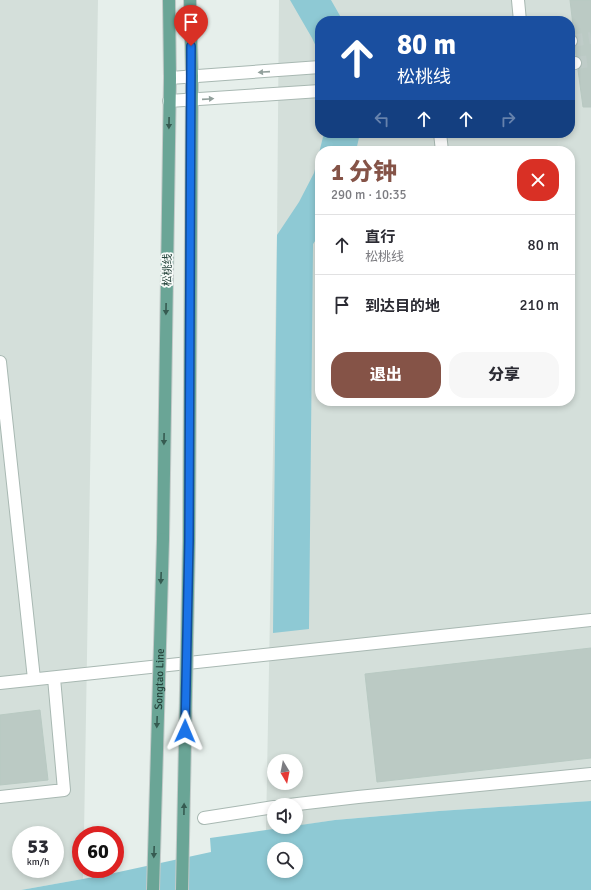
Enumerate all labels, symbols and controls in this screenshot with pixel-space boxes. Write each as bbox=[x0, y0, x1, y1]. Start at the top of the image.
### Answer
pin bbox=[174, 5, 208, 46]
icon: arrive bbox=[180, 11, 202, 33]
text: 80 m bbox=[397, 28, 456, 62]
icon: ahead bbox=[331, 32, 383, 84]
text: 松桃线 bbox=[397, 66, 451, 88]
one-way arrow bbox=[258, 68, 270, 75]
one-way arrow bbox=[202, 95, 214, 102]
icon: left bbox=[371, 108, 393, 130]
icon: ahead bbox=[413, 108, 435, 130]
icon: ahead bbox=[455, 108, 477, 130]
icon: right bbox=[497, 108, 519, 130]
one-way arrow bbox=[166, 117, 172, 130]
text: 1 分钟 bbox=[331, 157, 397, 187]
button: close bbox=[517, 159, 559, 201]
text: 290 m · 10:35 bbox=[331, 187, 407, 203]
text: 直行 bbox=[365, 228, 395, 246]
icon: ahead bbox=[331, 234, 353, 256]
text: 80 m bbox=[528, 236, 559, 254]
text: 松桃线 bbox=[365, 249, 404, 265]
street label: 松桃线 bbox=[161, 253, 174, 287]
icon: arrive bbox=[331, 294, 353, 316]
text: 210 m bbox=[519, 296, 559, 314]
text: 到达目的地 bbox=[365, 297, 440, 315]
one-way arrow bbox=[163, 303, 169, 316]
button: 退出 bbox=[331, 352, 441, 398]
button: 分享 bbox=[449, 352, 559, 398]
one-way arrow bbox=[161, 433, 167, 446]
one-way arrow bbox=[158, 572, 165, 584]
street label: Songtao Line bbox=[152, 648, 167, 710]
position arrow bbox=[164, 710, 206, 752]
one-way arrow bbox=[154, 716, 161, 728]
north arrow bbox=[267, 754, 303, 790]
map controls bbox=[267, 754, 303, 878]
button: sound bbox=[267, 798, 303, 834]
one-way arrow bbox=[181, 802, 187, 815]
speed limit sign: 60 bbox=[72, 826, 124, 878]
text: 53 bbox=[27, 834, 49, 859]
button: search bbox=[267, 842, 303, 878]
one-way arrow bbox=[150, 846, 157, 858]
text: km/h bbox=[27, 856, 49, 868]

